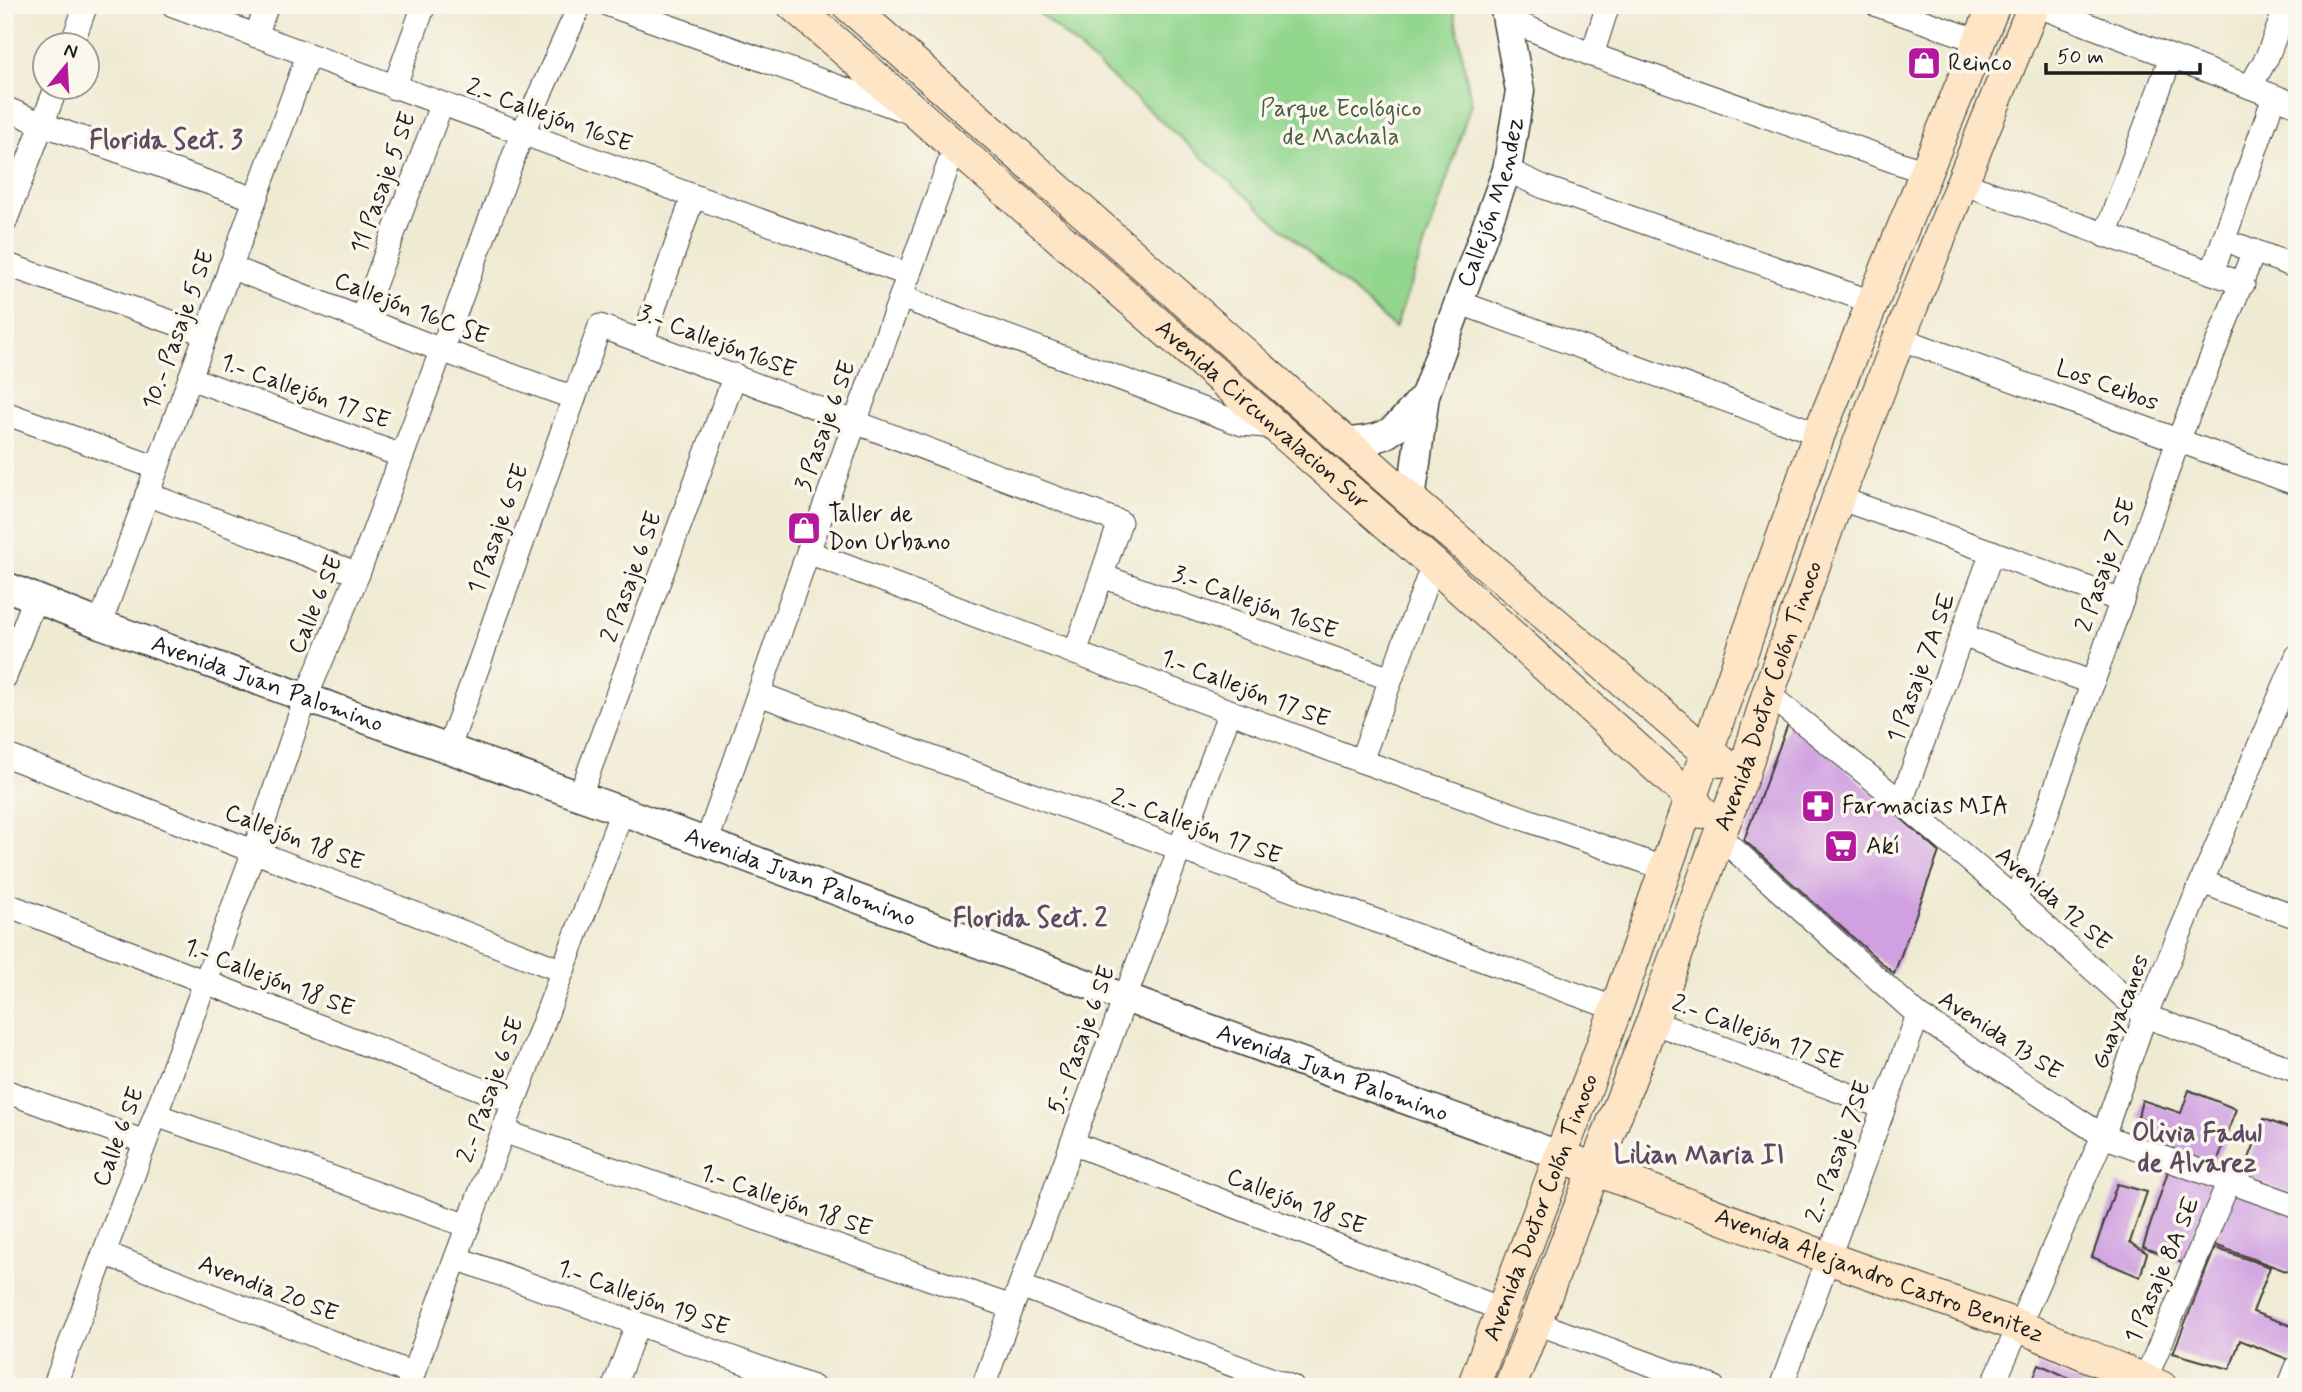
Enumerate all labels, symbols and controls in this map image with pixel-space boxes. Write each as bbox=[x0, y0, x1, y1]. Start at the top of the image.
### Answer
north arrow bbox=[32, 32, 102, 102]
scale bar bbox=[2046, 32, 2200, 76]
text: N bbox=[61, 37, 81, 65]
text: 50 m bbox=[2057, 43, 2104, 71]
shop icon: Reinco bbox=[1905, 44, 1943, 82]
place label: Reinco bbox=[1948, 48, 2012, 79]
street label: 2.- Callejón 16SE bbox=[462, 72, 636, 160]
park label: Parque Ecológico de Machala bbox=[1260, 94, 1422, 153]
street label: 11 Pasaje 5 SE bbox=[344, 108, 424, 258]
street label: Callejón Mendez bbox=[1450, 115, 1531, 292]
district label: Florida Sect. 3 bbox=[89, 124, 243, 158]
street label: 10.- Pasaje 5 SE bbox=[136, 246, 222, 414]
street label: Callejón 16C SE bbox=[329, 265, 493, 353]
street label: 3.- Callejón16SE bbox=[634, 298, 800, 386]
street label: Avenida Circunvalacion Sur bbox=[1149, 313, 1376, 517]
street label: 1.- Callejón 17 SE bbox=[216, 347, 394, 437]
street label: Los Ceibos bbox=[2051, 353, 2163, 419]
street label: 3 Pasaje 6 SE bbox=[788, 357, 864, 495]
street label: 1 Pasaje 6 SE bbox=[461, 460, 537, 598]
street label: 2 Pasaje 7 SE bbox=[2069, 494, 2143, 636]
place label: Taller de Don Urbano bbox=[828, 499, 950, 558]
street label: 2 Pasaje 6 SE bbox=[594, 507, 670, 647]
shop icon: Taller de Don Urbano bbox=[785, 509, 823, 547]
street label: Calle 6 SE bbox=[281, 551, 351, 659]
street label: Avenida Doctor Colón Tinoco bbox=[1707, 557, 1830, 835]
street label: 3.- Callejón 16SE bbox=[1168, 559, 1342, 647]
street label: 1 Pasaje 7A SE bbox=[1881, 589, 1963, 747]
street label: Avenida Juan Palomino bbox=[147, 628, 387, 740]
street label: 1.- Callejón 17 SE bbox=[1156, 643, 1334, 735]
street label: 2.- Callejón 17 SE bbox=[1106, 782, 1286, 872]
pharmacy icon: Farmacias MIA bbox=[1799, 787, 1837, 825]
place label: Farmacias MIA bbox=[1842, 791, 2009, 822]
street label: Callejón 18 SE bbox=[220, 797, 368, 879]
street label: Avenida Juan Palomino bbox=[680, 820, 920, 934]
supermarket icon: Akí bbox=[1822, 827, 1860, 865]
place label: Akí bbox=[1866, 831, 1900, 862]
street label: Avenida 12 SE bbox=[1988, 840, 2118, 958]
district label: Florida Sect. 2 bbox=[953, 902, 1108, 936]
street label: 1.- Callejón 18 SE bbox=[180, 931, 358, 1025]
street label: Guayacanes bbox=[2085, 950, 2157, 1074]
street label: 5.- Pasaje 6 SE bbox=[1041, 962, 1123, 1118]
street label: Avenida 13 SE bbox=[1932, 984, 2068, 1088]
street label: 2.- Callejón 17 SE bbox=[1667, 988, 1847, 1078]
street label: 2.- Pasaje 6 SE bbox=[450, 1013, 532, 1167]
street label: Avenida Juan Palomino bbox=[1212, 1017, 1452, 1129]
street label: Avenida Doctor Colón Tinoco bbox=[1476, 1069, 1606, 1346]
street label: 2.- Pasaje 7SE bbox=[1799, 1077, 1879, 1227]
street label: Calle 6 SE bbox=[86, 1083, 152, 1191]
district label: Olivia Fadul de Alvarez bbox=[2132, 1117, 2262, 1181]
district label: Lilian Maria II bbox=[1614, 1139, 1784, 1173]
street label: 1.- Callejón 18 SE bbox=[696, 1157, 876, 1245]
street label: Callejón 18 SE bbox=[1222, 1161, 1370, 1243]
street label: 1 Pasaje 8A SE bbox=[2118, 1192, 2208, 1348]
street label: Avenida Alejandro Castro Benitez bbox=[1710, 1201, 2049, 1351]
street label: Avendia 20 SE bbox=[194, 1248, 342, 1330]
street label: 1.- Callejón 19 SE bbox=[553, 1253, 733, 1343]

